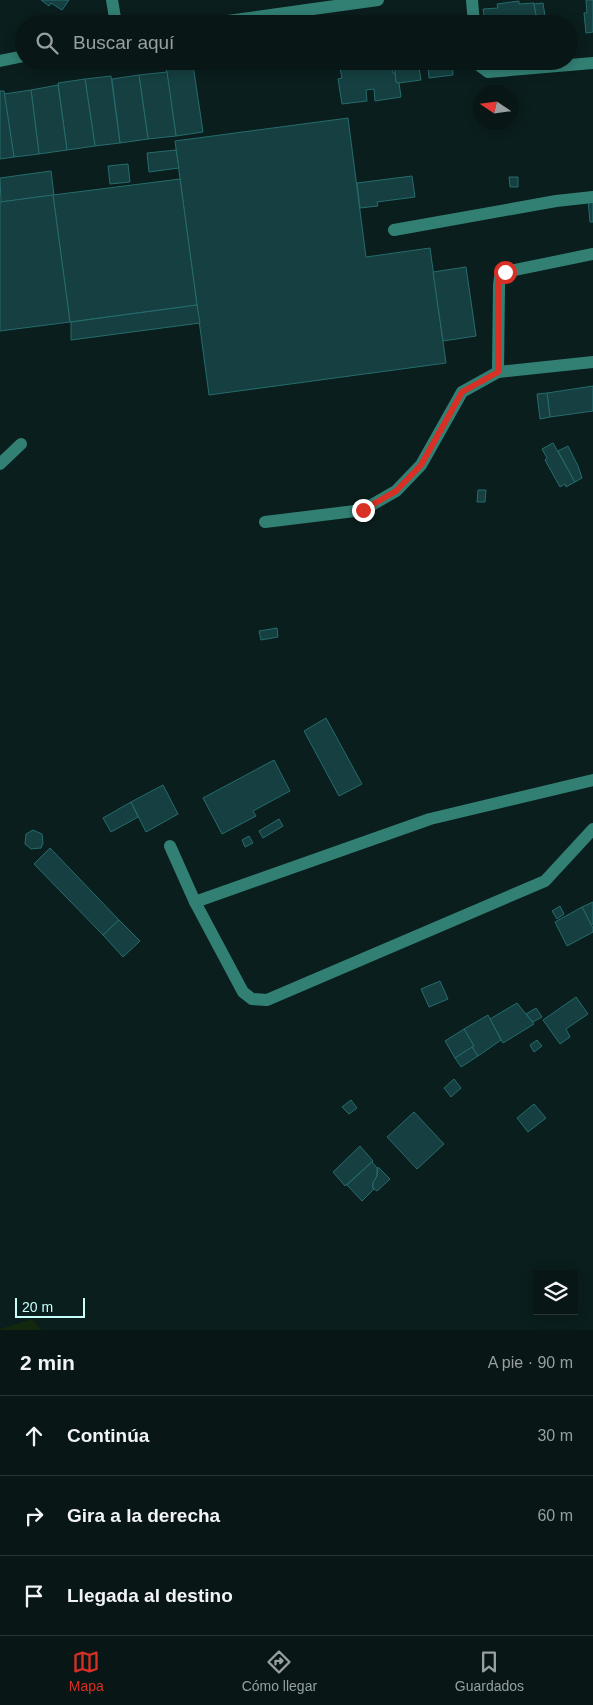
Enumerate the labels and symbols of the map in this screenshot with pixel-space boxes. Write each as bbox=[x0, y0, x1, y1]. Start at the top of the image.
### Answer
north arrow bbox=[473, 85, 518, 130]
route start bbox=[494, 261, 517, 284]
route end bbox=[352, 499, 375, 522]
scale bar bbox=[15, 1295, 85, 1318]

